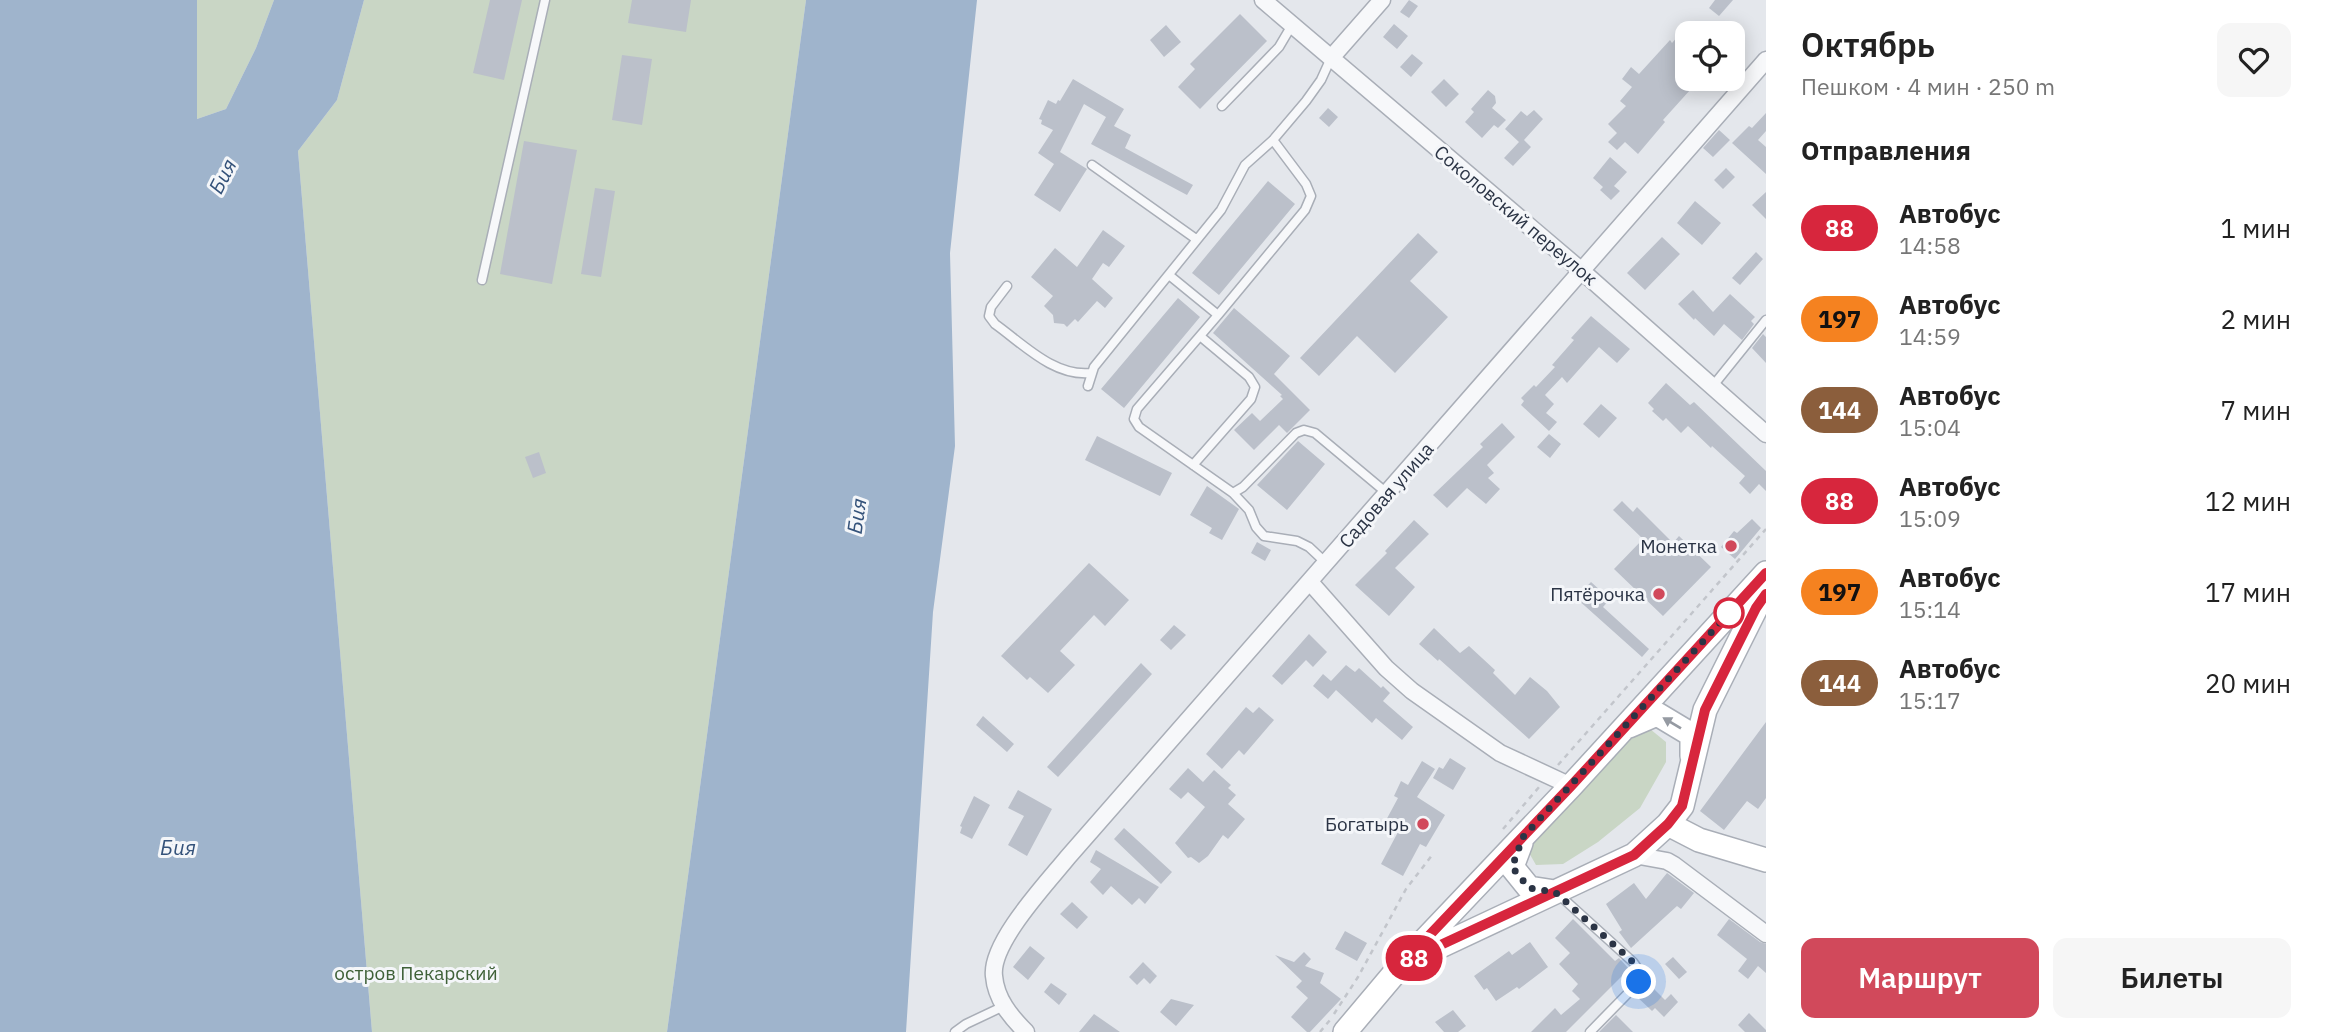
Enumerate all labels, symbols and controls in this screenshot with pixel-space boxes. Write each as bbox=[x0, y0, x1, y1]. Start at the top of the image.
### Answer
map controls bbox=[1675, 21, 1745, 91]
button: locate bbox=[1675, 21, 1745, 91]
text: Октябрь bbox=[1801, 23, 1935, 66]
button: heart bbox=[2217, 23, 2291, 97]
text: Пешком · 4 мин · 250 m bbox=[1801, 71, 2055, 101]
text: Отправления bbox=[1801, 133, 1971, 167]
street label: Соколовский переулок bbox=[1430, 140, 1602, 290]
water label: Бия bbox=[201, 154, 243, 198]
text: Автобус bbox=[1899, 196, 2001, 230]
text: 1 мин bbox=[2221, 211, 2291, 245]
text: 88 bbox=[1825, 212, 1854, 244]
text: 14:58 bbox=[1899, 230, 1961, 260]
text: Автобус bbox=[1899, 287, 2001, 321]
text: 2 мин bbox=[2221, 302, 2291, 336]
text: 197 bbox=[1818, 303, 1861, 335]
text: 14:59 bbox=[1899, 321, 1961, 351]
text: Автобус bbox=[1899, 378, 2001, 412]
text: 7 мин bbox=[2221, 393, 2291, 427]
text: 144 bbox=[1818, 394, 1861, 426]
text: 15:04 bbox=[1899, 412, 1961, 442]
street label: Садовая улица bbox=[1334, 437, 1438, 553]
text: Автобус bbox=[1899, 469, 2001, 503]
text: 12 мин bbox=[2205, 484, 2291, 518]
text: 88 bbox=[1825, 485, 1854, 517]
water label: Бия bbox=[840, 496, 872, 536]
text: 15:09 bbox=[1899, 503, 1961, 533]
place label: Монетка bbox=[1640, 534, 1717, 558]
marker: Монетка bbox=[1723, 538, 1739, 554]
text: Автобус bbox=[1899, 560, 2001, 594]
text: 17 мин bbox=[2205, 575, 2291, 609]
text: 197 bbox=[1818, 576, 1861, 608]
place label: Пятёрочка bbox=[1550, 582, 1645, 606]
marker: Пятёрочка bbox=[1651, 586, 1667, 602]
text: 15:14 bbox=[1899, 594, 1961, 624]
unlabelled marker bbox=[1714, 598, 1744, 628]
text: Автобус bbox=[1899, 651, 2001, 685]
text: 20 мин bbox=[2205, 666, 2291, 700]
text: 144 bbox=[1818, 667, 1861, 699]
text: 15:17 bbox=[1899, 685, 1961, 715]
one-way arrow bbox=[1662, 717, 1681, 730]
place label: Богатырь bbox=[1325, 812, 1409, 836]
marker: Богатырь bbox=[1415, 816, 1431, 832]
water label: Бия bbox=[160, 833, 196, 861]
line badge: 88 bbox=[1382, 935, 1446, 981]
button: Маршрут bbox=[1801, 938, 2039, 1018]
button: Билеты bbox=[2053, 938, 2291, 1018]
text: 88 bbox=[1400, 942, 1428, 974]
park label: остров Пекарский bbox=[334, 961, 498, 985]
your location bbox=[1621, 964, 1656, 999]

